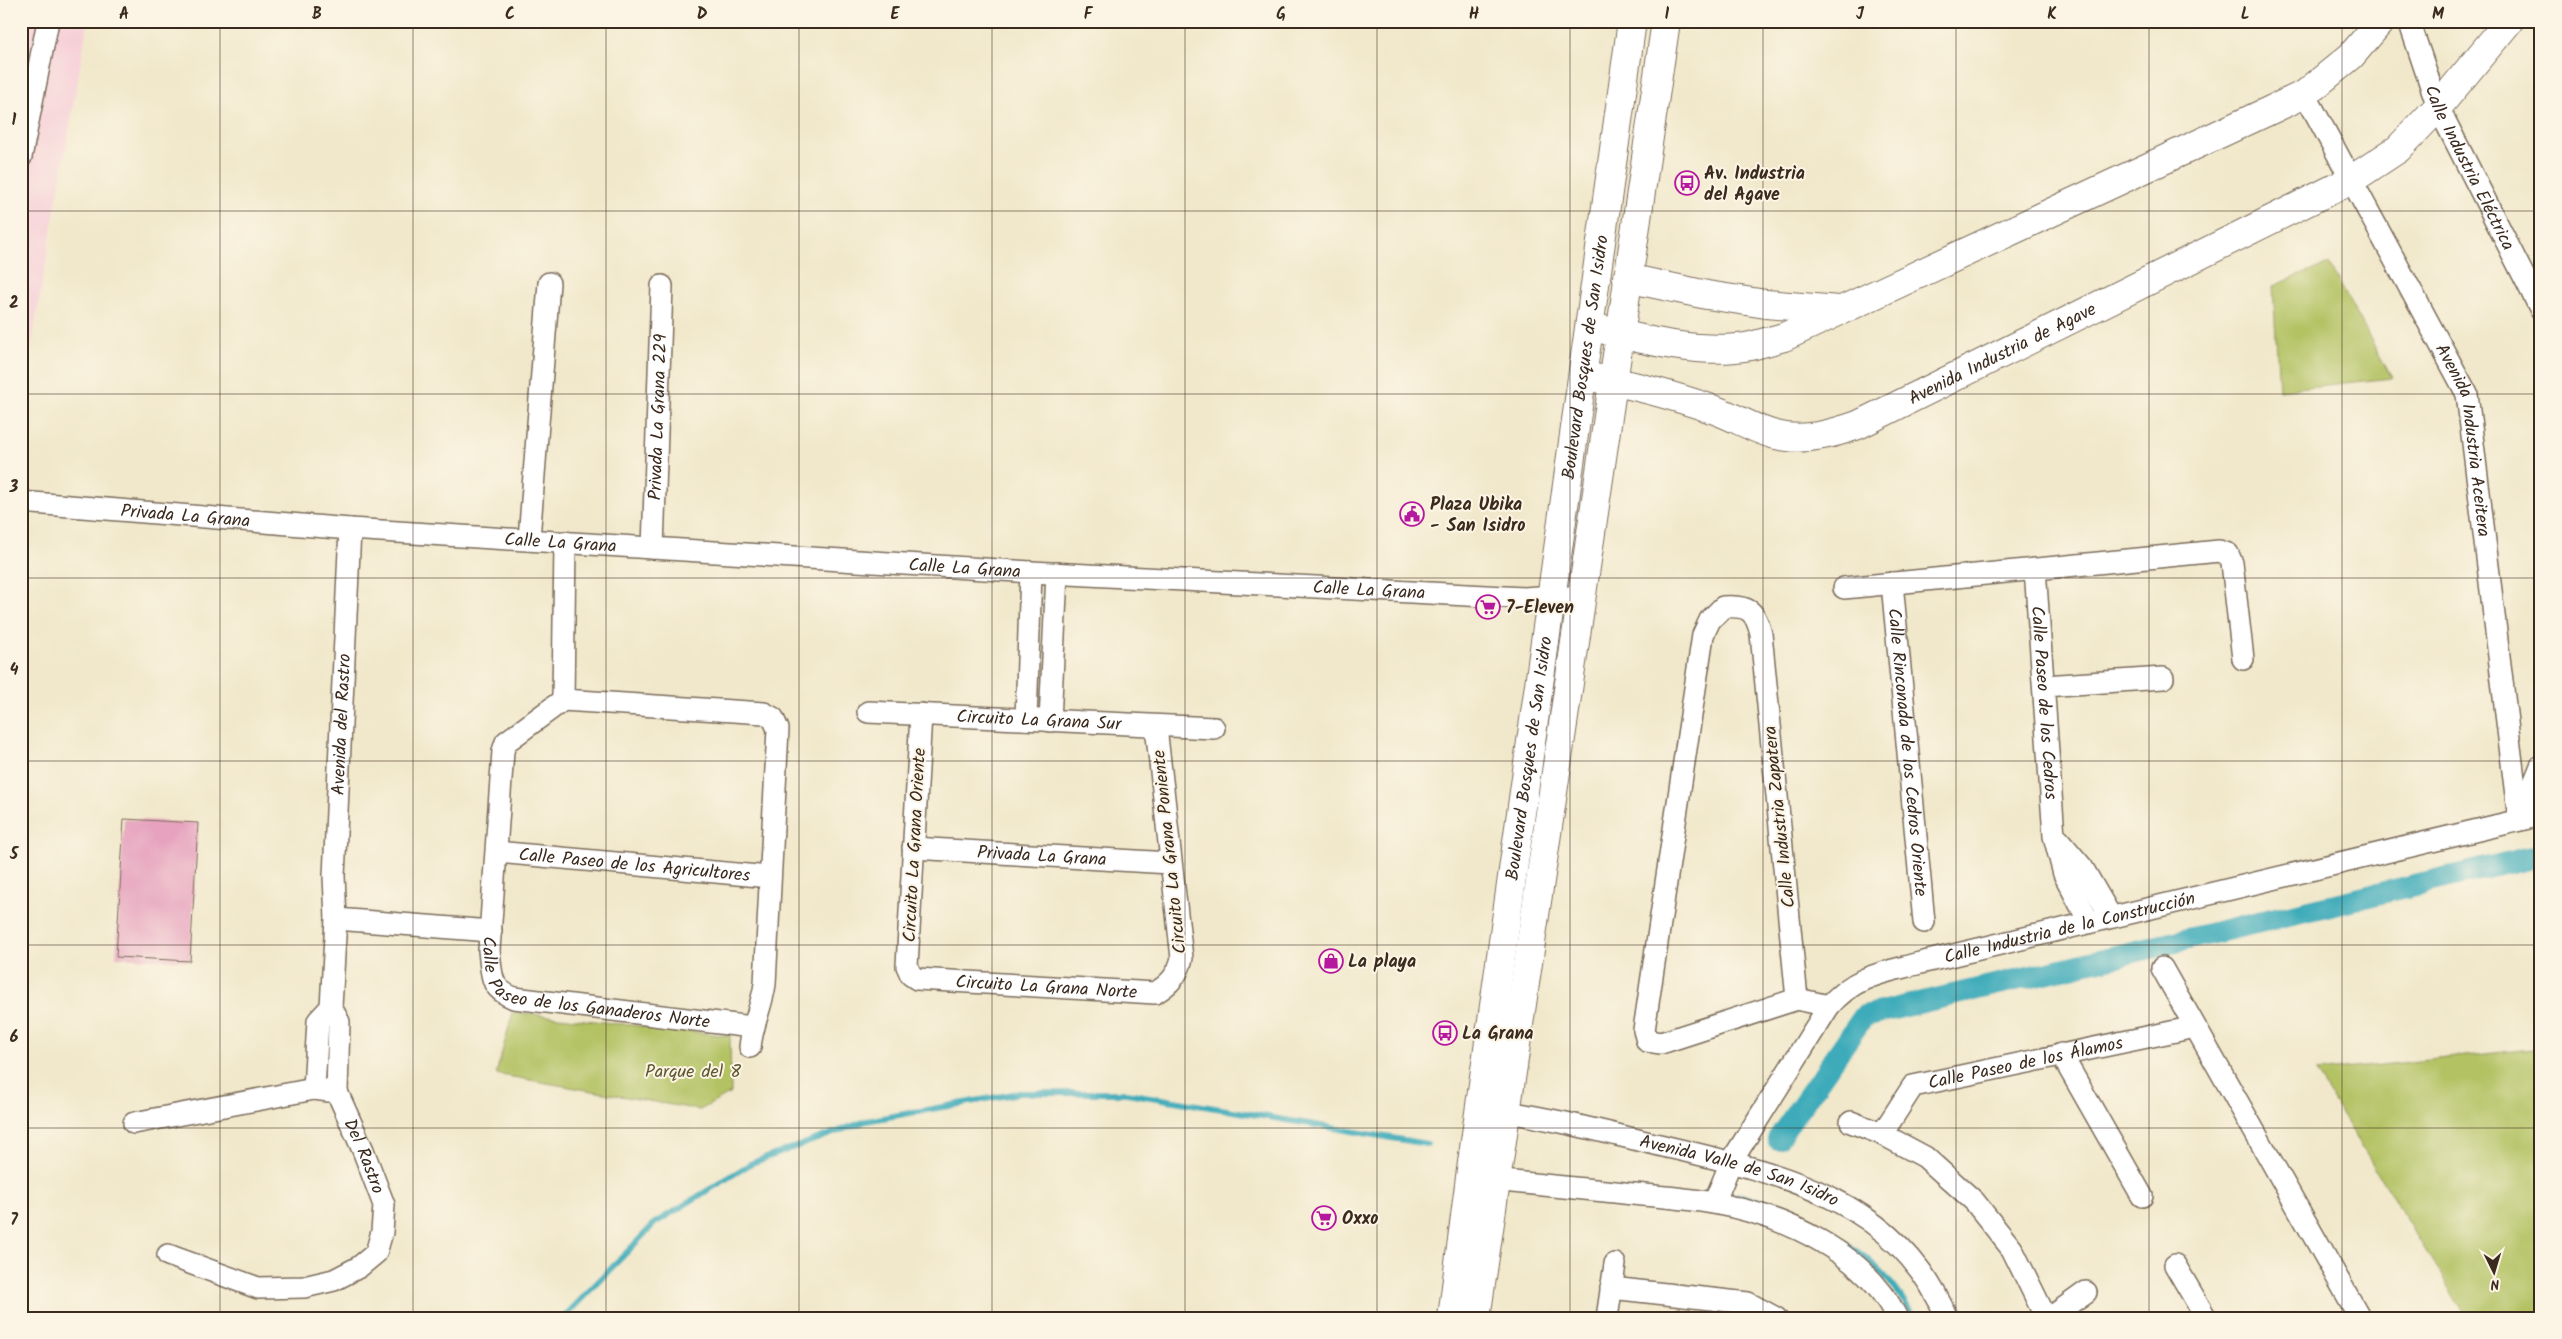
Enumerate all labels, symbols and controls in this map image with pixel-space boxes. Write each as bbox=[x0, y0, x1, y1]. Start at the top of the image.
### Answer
text: A bbox=[119, 2, 129, 27]
text: B bbox=[312, 2, 322, 27]
text: C bbox=[505, 2, 515, 27]
text: D bbox=[697, 2, 708, 27]
text: E bbox=[891, 2, 901, 27]
text: F bbox=[1084, 2, 1094, 27]
text: G bbox=[1276, 2, 1286, 27]
text: H bbox=[1469, 2, 1479, 27]
text: I bbox=[1665, 2, 1670, 27]
text: J bbox=[1856, 2, 1865, 27]
text: K bbox=[2047, 2, 2057, 27]
text: L bbox=[2241, 2, 2249, 27]
text: M bbox=[2432, 2, 2445, 27]
street label: Calle Industria Eléctrica bbox=[2416, 82, 2522, 256]
text: 1 bbox=[12, 108, 17, 133]
place label: Av. Industria del Agave bbox=[1704, 160, 1805, 210]
bus stop icon: Av. Industria del Agave bbox=[1674, 170, 1700, 196]
street label: Boulevard Bosques de San Isidro bbox=[1555, 233, 1618, 481]
text: 2 bbox=[9, 291, 19, 316]
street label: Avenida Industria de Agave bbox=[1904, 296, 2102, 414]
street label: Privada La Grana 229 bbox=[642, 333, 676, 501]
street label: Avenida Industria Aceitera bbox=[2426, 339, 2497, 539]
text: 3 bbox=[9, 475, 19, 500]
place label: Plaza Ubika - San Isidro bbox=[1430, 491, 1526, 541]
street label: Privada La Grana bbox=[119, 497, 251, 537]
public building icon: Plaza Ubika - San Isidro bbox=[1399, 501, 1425, 527]
street label: Calle La Grana bbox=[503, 526, 617, 562]
street label: Calle La Grana bbox=[908, 551, 1022, 587]
street label: Calle La Grana bbox=[1312, 574, 1426, 609]
supermarket icon: 7-Eleven bbox=[1475, 594, 1501, 620]
place label: 7-Eleven bbox=[1506, 594, 1574, 623]
street label: Calle Paseo de los Cedros bbox=[2022, 605, 2064, 801]
street label: Calle Rinconada de los Cedros Oriente bbox=[1878, 607, 1935, 898]
street label: Boulevard Bosques de San Isidro bbox=[1499, 634, 1562, 882]
street label: Avenida del Rastro bbox=[325, 653, 360, 796]
text: 4 bbox=[10, 658, 19, 683]
street label: Circuito La Grana Sur bbox=[956, 703, 1123, 740]
street label: Calle Industria Zapatera bbox=[1757, 724, 1804, 909]
street label: Circuito La Grana Oriente bbox=[896, 747, 935, 943]
street label: Circuito La Grana Poniente bbox=[1145, 748, 1196, 955]
street label: Privada La Grana bbox=[976, 839, 1107, 875]
street label: Calle Paseo de los Agricultores bbox=[517, 841, 752, 891]
text: 5 bbox=[9, 842, 20, 867]
street label: Calle Industria de la Construcción bbox=[1941, 885, 2198, 973]
street label: Calle Paseo de los Ganaderos Norte bbox=[473, 935, 712, 1038]
shop icon: La playa bbox=[1318, 948, 1344, 974]
place label: La playa bbox=[1348, 948, 1416, 977]
street label: Circuito La Grana Norte bbox=[955, 968, 1138, 1008]
bus stop icon: La Grana bbox=[1432, 1020, 1458, 1046]
place label: La Grana bbox=[1462, 1020, 1534, 1049]
text: 6 bbox=[10, 1025, 19, 1050]
street label: Calle Paseo de los Álamos bbox=[1926, 1029, 2126, 1098]
park label: Parque del 8 bbox=[645, 1058, 741, 1087]
street label: Del Rastro bbox=[335, 1114, 391, 1198]
street label: Avenida Valle de San Isidro bbox=[1637, 1128, 1844, 1216]
supermarket icon: Oxxo bbox=[1311, 1205, 1337, 1231]
place label: Oxxo bbox=[1342, 1205, 1378, 1234]
text: 7 bbox=[10, 1208, 18, 1233]
north arrow bbox=[2470, 1246, 2520, 1296]
text: N bbox=[2490, 1273, 2500, 1295]

